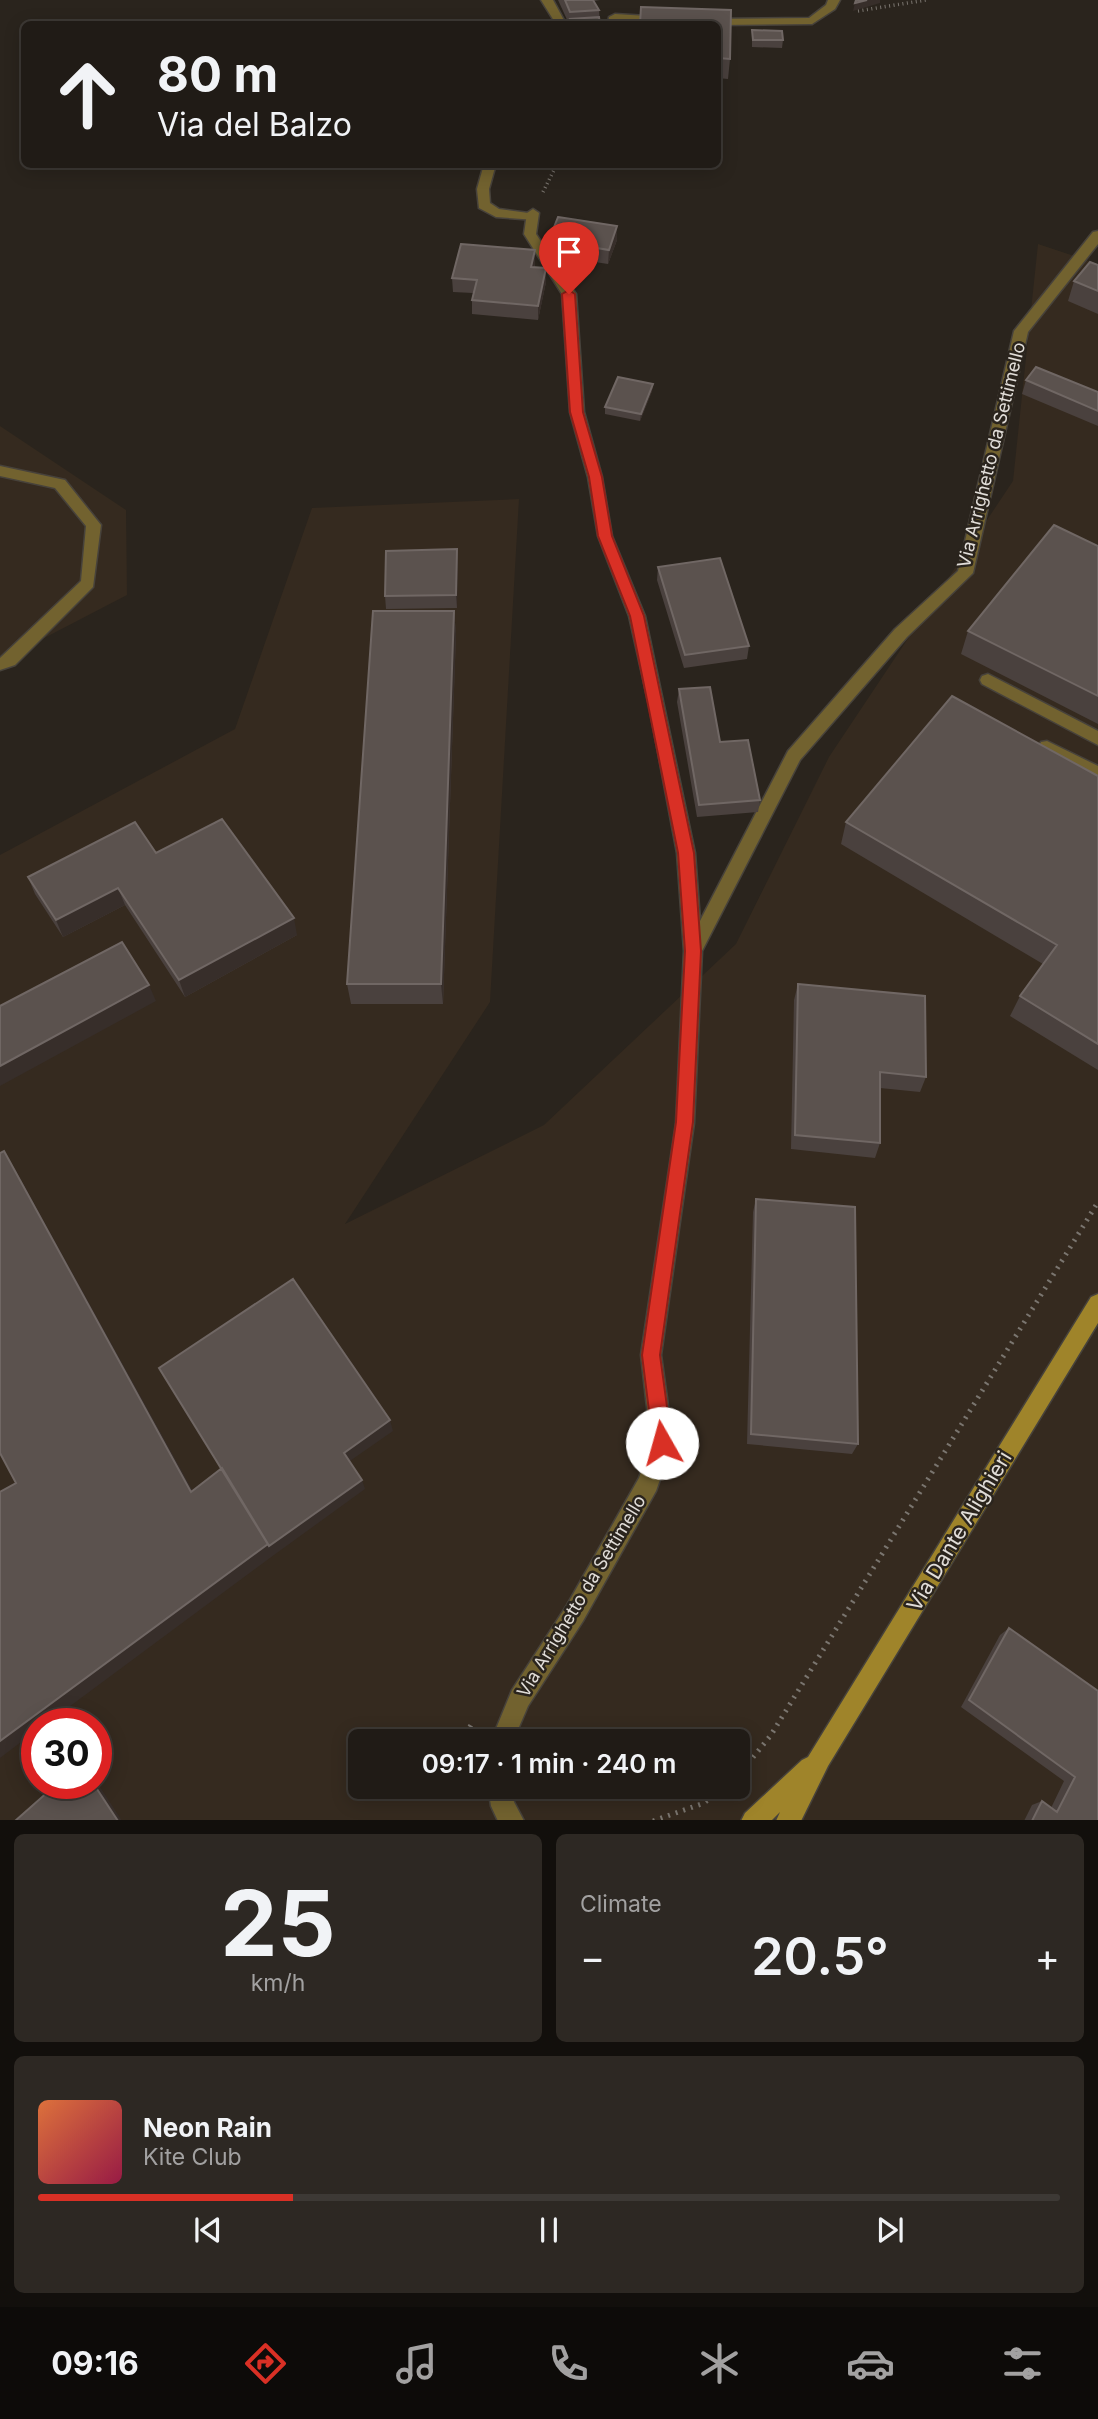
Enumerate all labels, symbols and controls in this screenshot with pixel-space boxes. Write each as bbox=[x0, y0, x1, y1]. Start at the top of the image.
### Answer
text: 80 m bbox=[157, 45, 278, 104]
icon: ahead bbox=[42, 49, 133, 140]
text: Via del Balzo bbox=[157, 105, 352, 144]
pin bbox=[539, 222, 599, 294]
icon: arrive bbox=[550, 233, 588, 271]
street label: Via Arrighetto da Settimello bbox=[953, 340, 1029, 570]
position arrow bbox=[625, 1406, 699, 1480]
street label: Via Dante Alighieri bbox=[901, 1447, 1017, 1615]
street label: Via Arrighetto da Settimello bbox=[512, 1491, 650, 1701]
speed limit sign: 30 bbox=[21, 1708, 112, 1799]
text: 09:17 · 1 min · 240 m bbox=[422, 1748, 676, 1779]
text: 25 bbox=[220, 1868, 336, 1978]
text: Climate bbox=[580, 1890, 662, 1918]
text: 20.5° bbox=[751, 1925, 889, 1988]
text: − bbox=[580, 1934, 605, 1980]
text: + bbox=[1035, 1934, 1060, 1980]
text: km/h bbox=[251, 1969, 305, 1997]
text: Neon Rain bbox=[143, 2112, 272, 2143]
text: Kite Club bbox=[143, 2143, 242, 2171]
icon: previous bbox=[189, 2211, 227, 2249]
icon: pause bbox=[530, 2211, 568, 2249]
icon: next bbox=[871, 2211, 909, 2249]
icon: directions bbox=[241, 2339, 290, 2388]
icon: music bbox=[392, 2339, 441, 2388]
icon: phone bbox=[544, 2339, 593, 2388]
icon: climate bbox=[695, 2339, 744, 2388]
icon: car bbox=[846, 2339, 895, 2388]
icon: filters bbox=[998, 2339, 1047, 2388]
text: 09:16 bbox=[51, 2344, 139, 2383]

